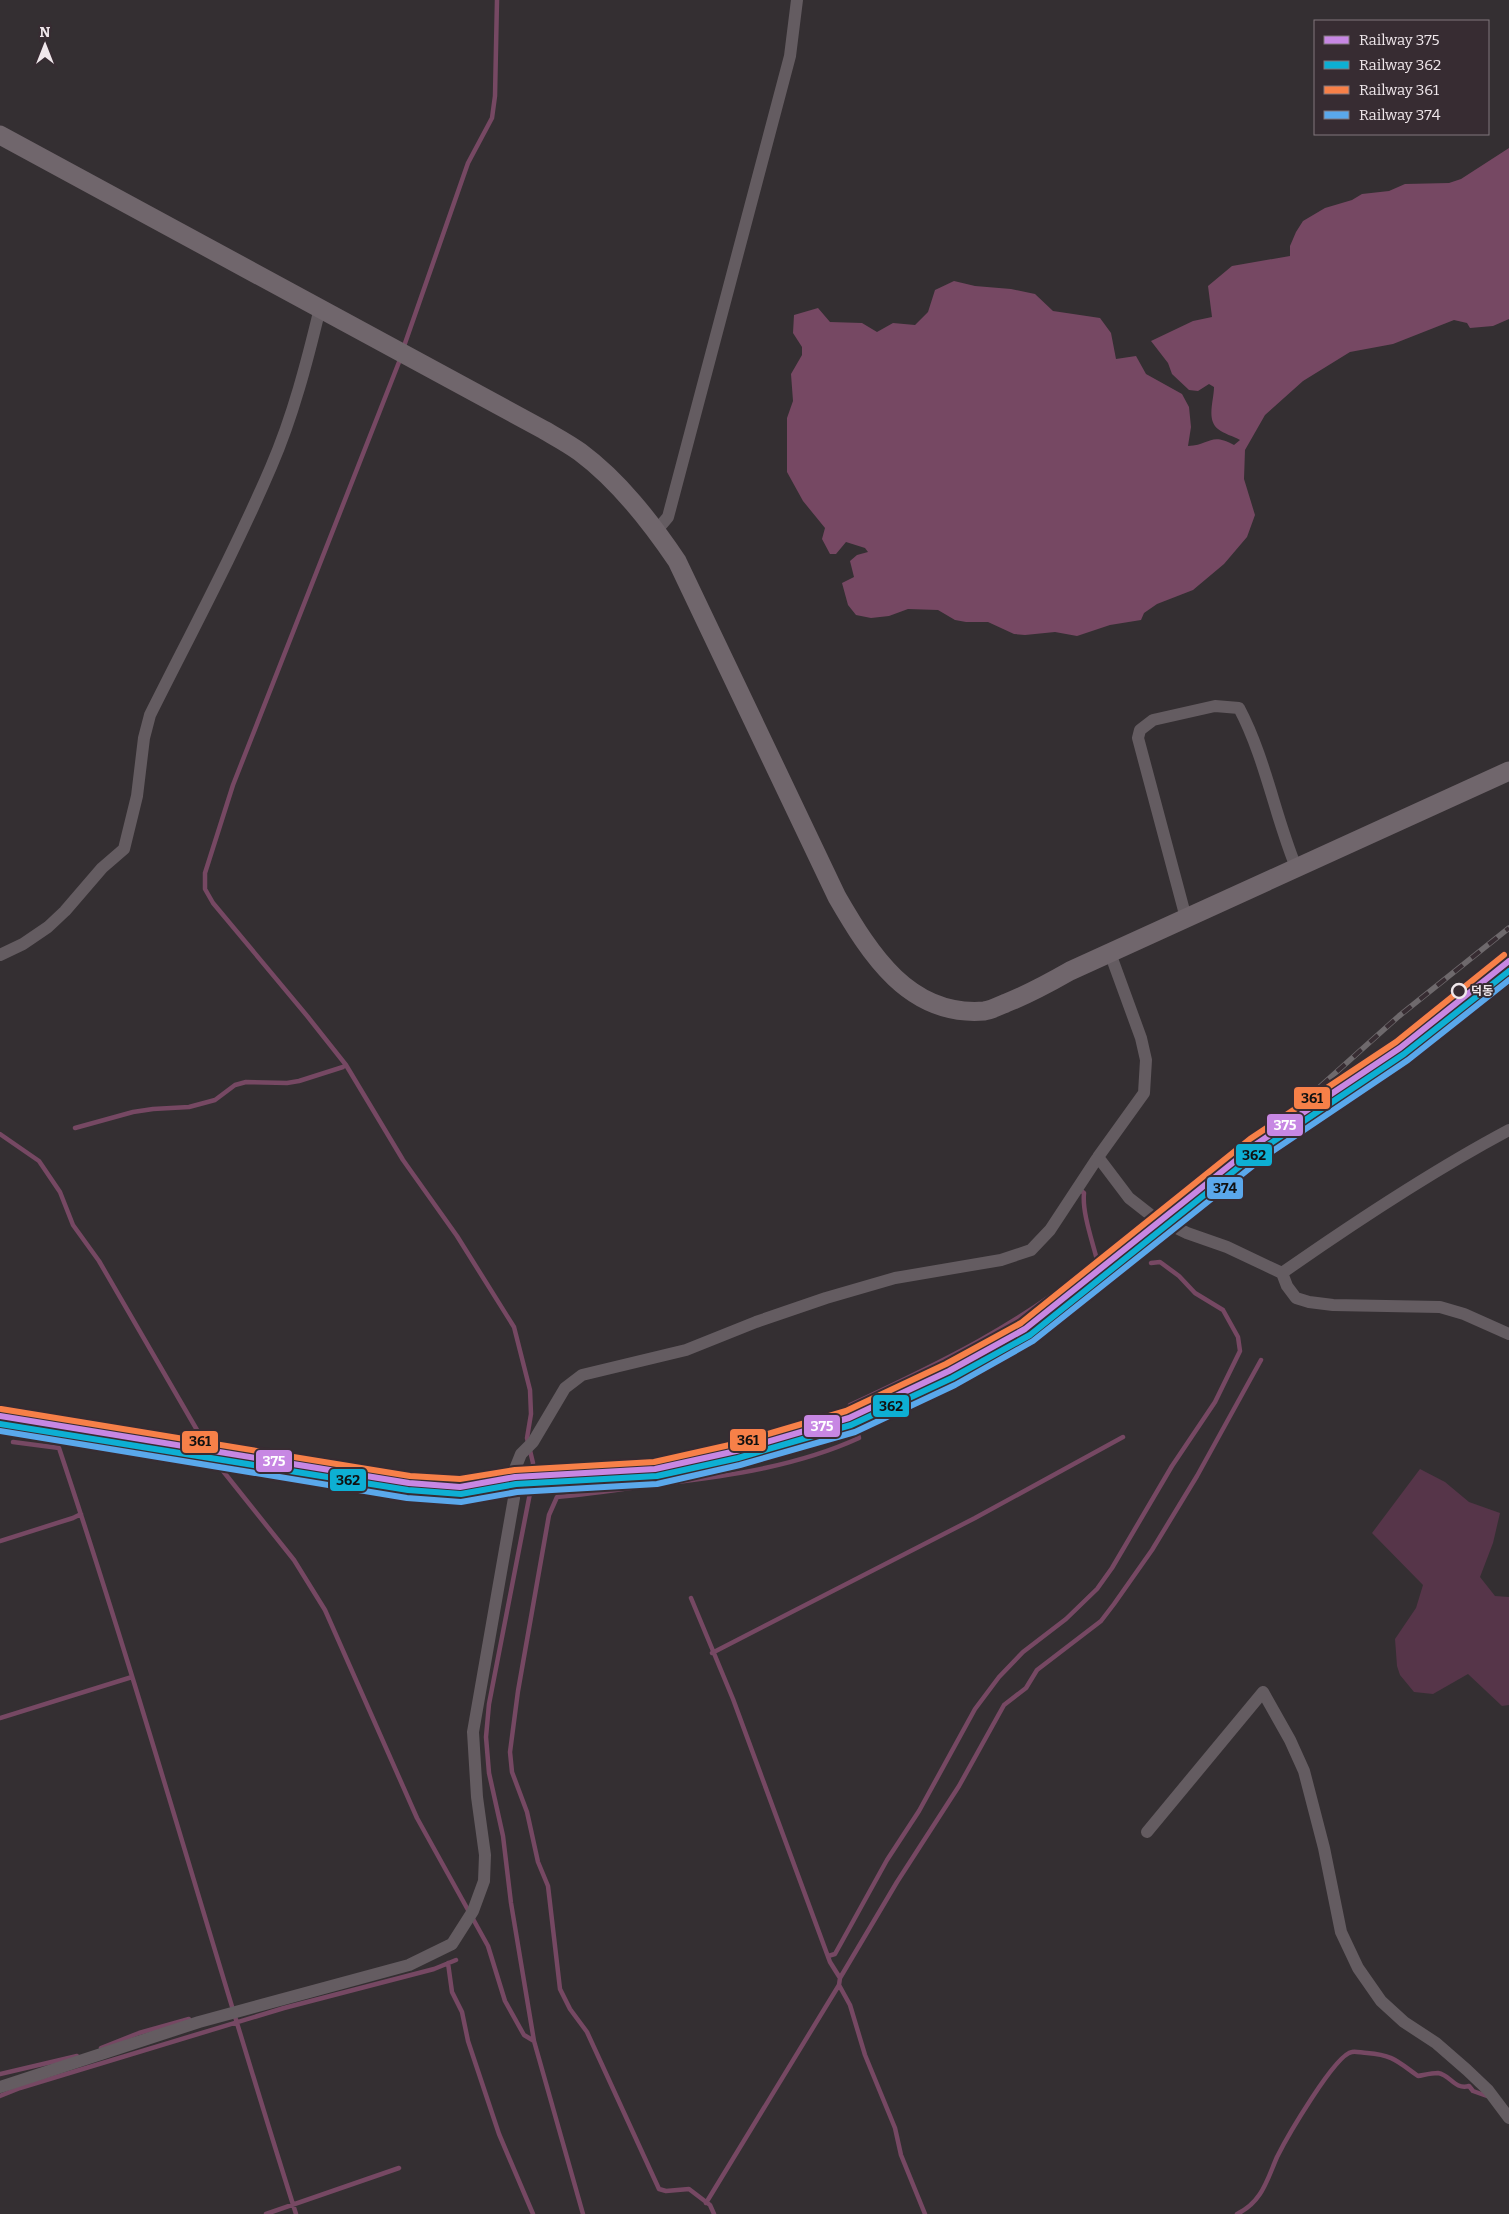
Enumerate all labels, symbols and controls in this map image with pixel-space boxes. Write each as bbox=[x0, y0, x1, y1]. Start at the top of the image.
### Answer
north arrow bbox=[20, 20, 70, 70]
legend bbox=[1314, 20, 1489, 135]
text: N bbox=[40, 24, 51, 41]
text: Railway 375 bbox=[1359, 31, 1440, 49]
text: Railway 362 bbox=[1359, 56, 1441, 74]
text: Railway 361 bbox=[1359, 81, 1439, 99]
text: Railway 374 bbox=[1359, 106, 1441, 124]
marker: 덕동 bbox=[1451, 983, 1467, 999]
place label: 덕동 bbox=[1471, 984, 1493, 998]
line badge: 361 bbox=[1293, 1086, 1331, 1110]
text: 361 bbox=[1301, 1090, 1323, 1107]
line badge: 375 bbox=[1266, 1113, 1304, 1137]
text: 375 bbox=[1273, 1117, 1297, 1134]
line badge: 362 bbox=[1235, 1143, 1273, 1167]
text: 362 bbox=[1242, 1147, 1266, 1164]
line badge: 374 bbox=[1206, 1176, 1244, 1200]
text: 374 bbox=[1213, 1180, 1237, 1197]
line badge: 362 bbox=[872, 1394, 910, 1418]
text: 362 bbox=[879, 1398, 903, 1415]
line badge: 375 bbox=[803, 1414, 841, 1438]
text: 375 bbox=[810, 1418, 834, 1435]
line badge: 361 bbox=[729, 1428, 767, 1452]
line badge: 361 bbox=[181, 1430, 219, 1454]
text: 361 bbox=[737, 1432, 759, 1449]
text: 361 bbox=[189, 1433, 211, 1450]
line badge: 375 bbox=[255, 1449, 293, 1473]
text: 375 bbox=[262, 1453, 286, 1470]
line badge: 362 bbox=[329, 1468, 367, 1492]
text: 362 bbox=[336, 1472, 360, 1489]

